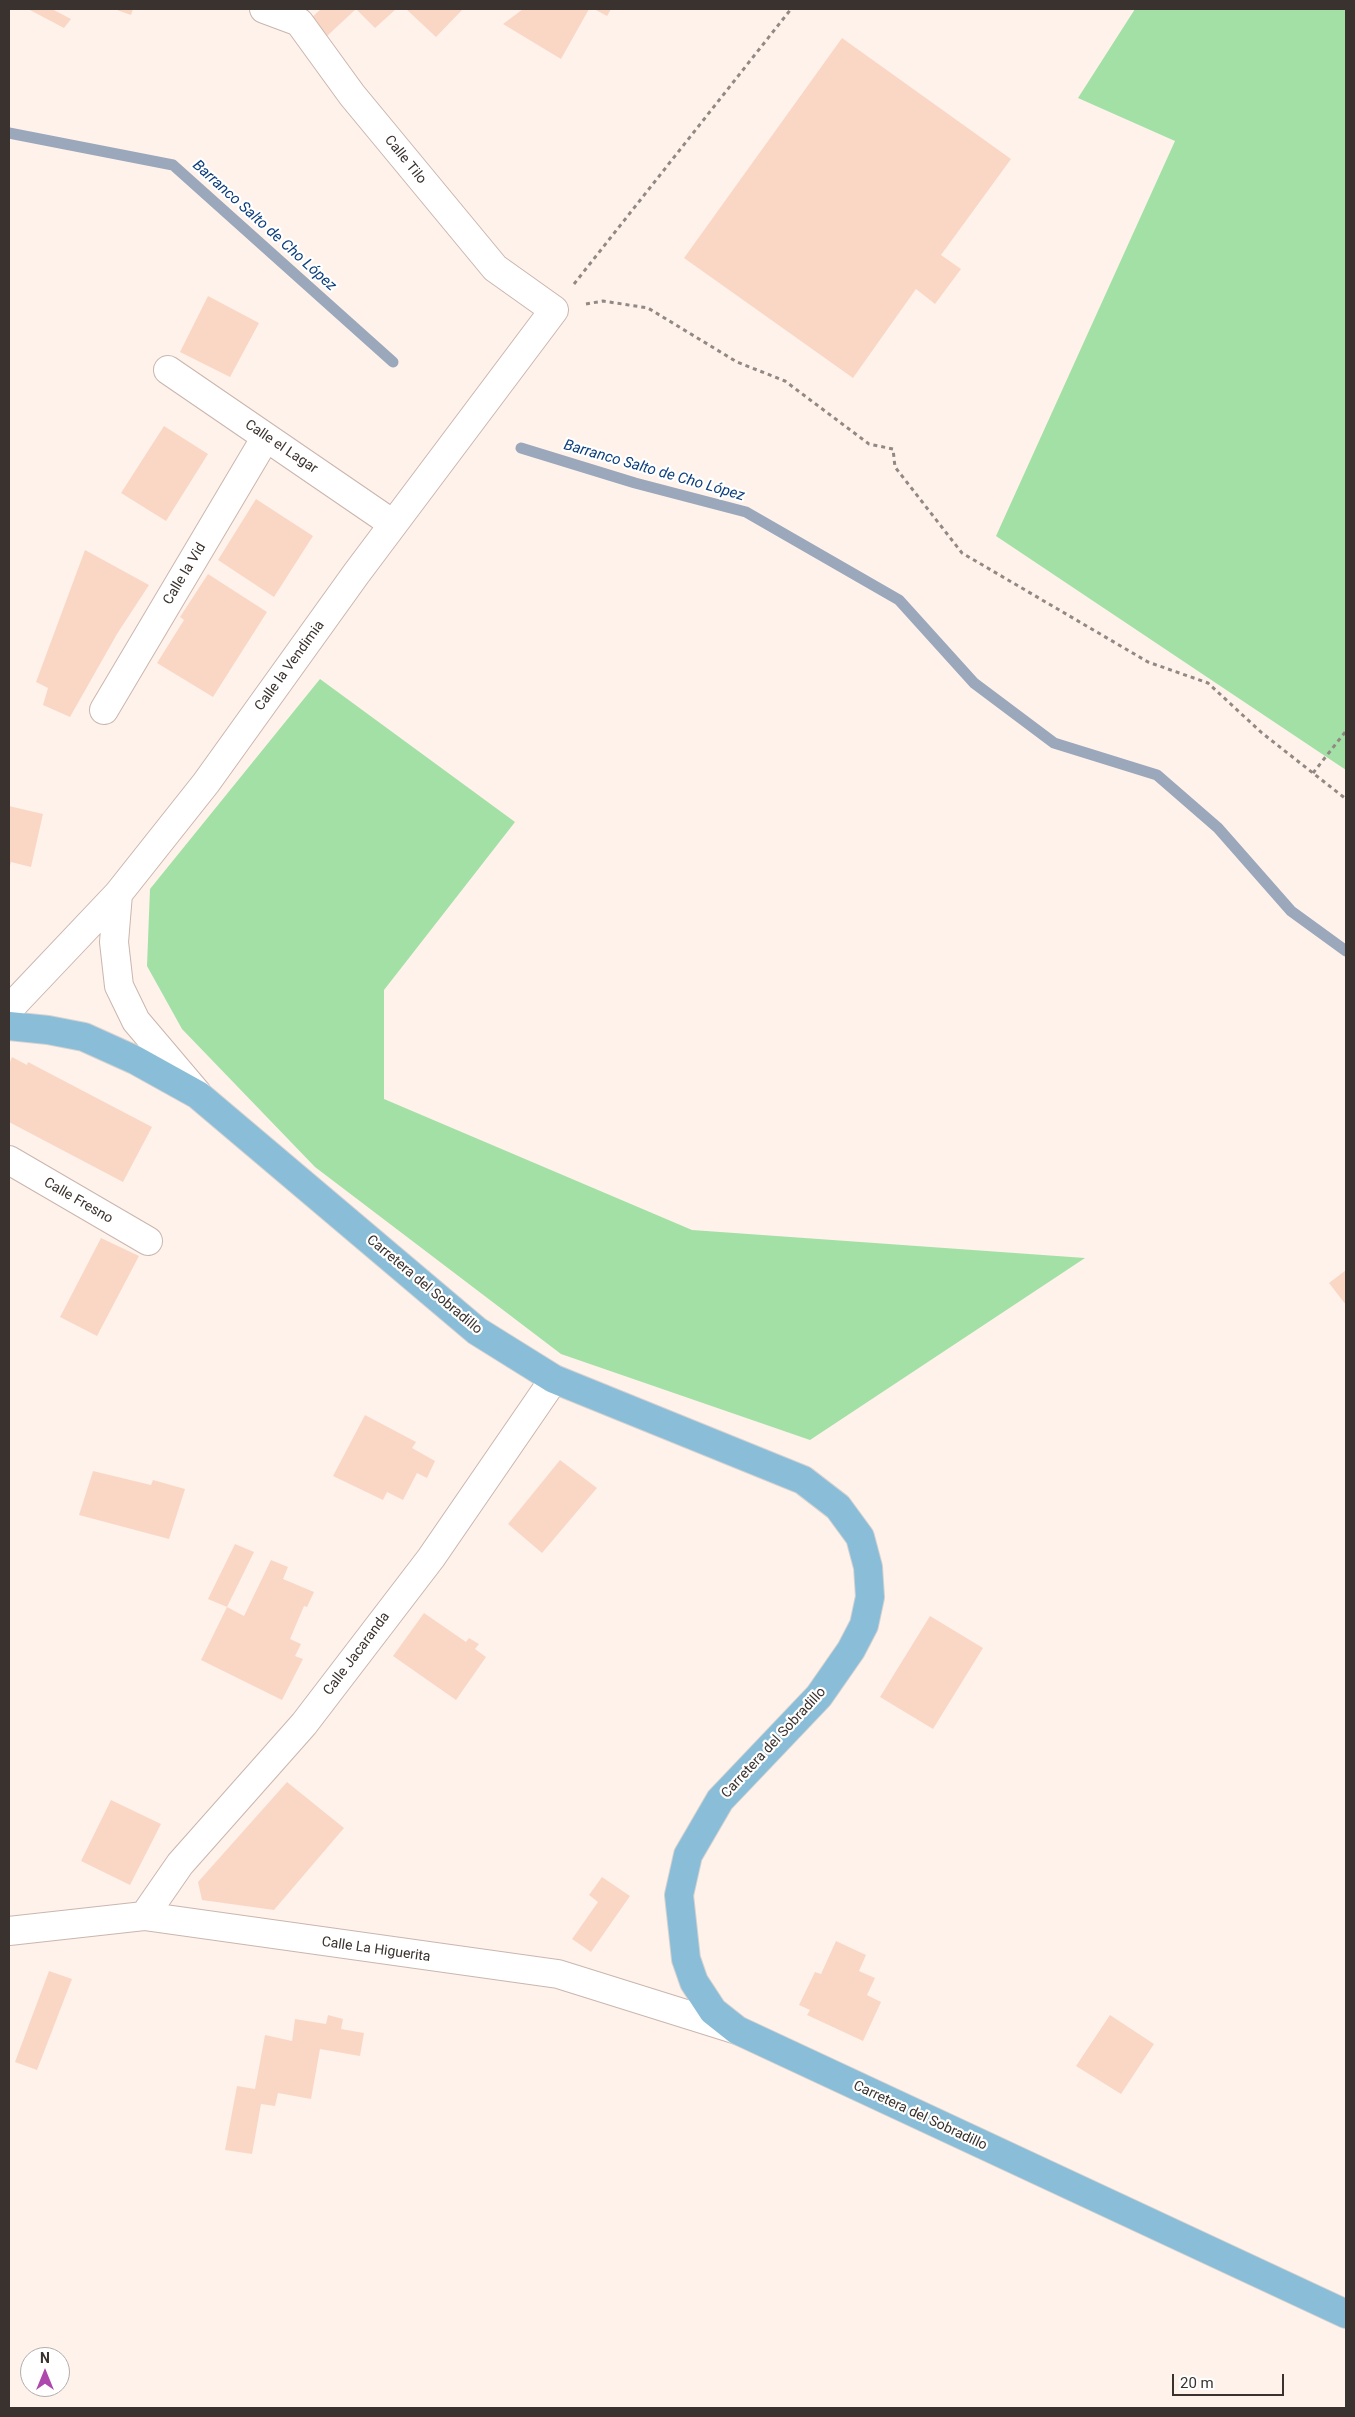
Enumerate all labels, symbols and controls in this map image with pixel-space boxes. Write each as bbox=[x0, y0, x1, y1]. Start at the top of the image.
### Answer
street label: Calle Tilo bbox=[380, 132, 430, 188]
water label: Barranco Salto de Cho López bbox=[188, 157, 340, 295]
street label: Calle el Lagar bbox=[241, 417, 321, 477]
water label: Barranco Salto de Cho López bbox=[562, 437, 746, 505]
street label: Calle la Vid bbox=[160, 540, 210, 608]
street label: Calle la Vendimia bbox=[252, 618, 328, 714]
street label: Calle Fresno bbox=[40, 1174, 116, 1228]
street label: Carretera del Sobradillo bbox=[363, 1232, 485, 1338]
street label: Calle Jacaranda bbox=[320, 1609, 394, 1699]
street label: Carretera del Sobradillo bbox=[718, 1684, 830, 1802]
street label: Calle La Higuerita bbox=[320, 1934, 432, 1966]
street label: Carretera del Sobradillo bbox=[850, 2078, 990, 2154]
north arrow bbox=[20, 2347, 70, 2397]
text: N bbox=[40, 2350, 50, 2366]
scale bar bbox=[1175, 2364, 1288, 2396]
text: 20 m bbox=[1180, 2374, 1214, 2392]

